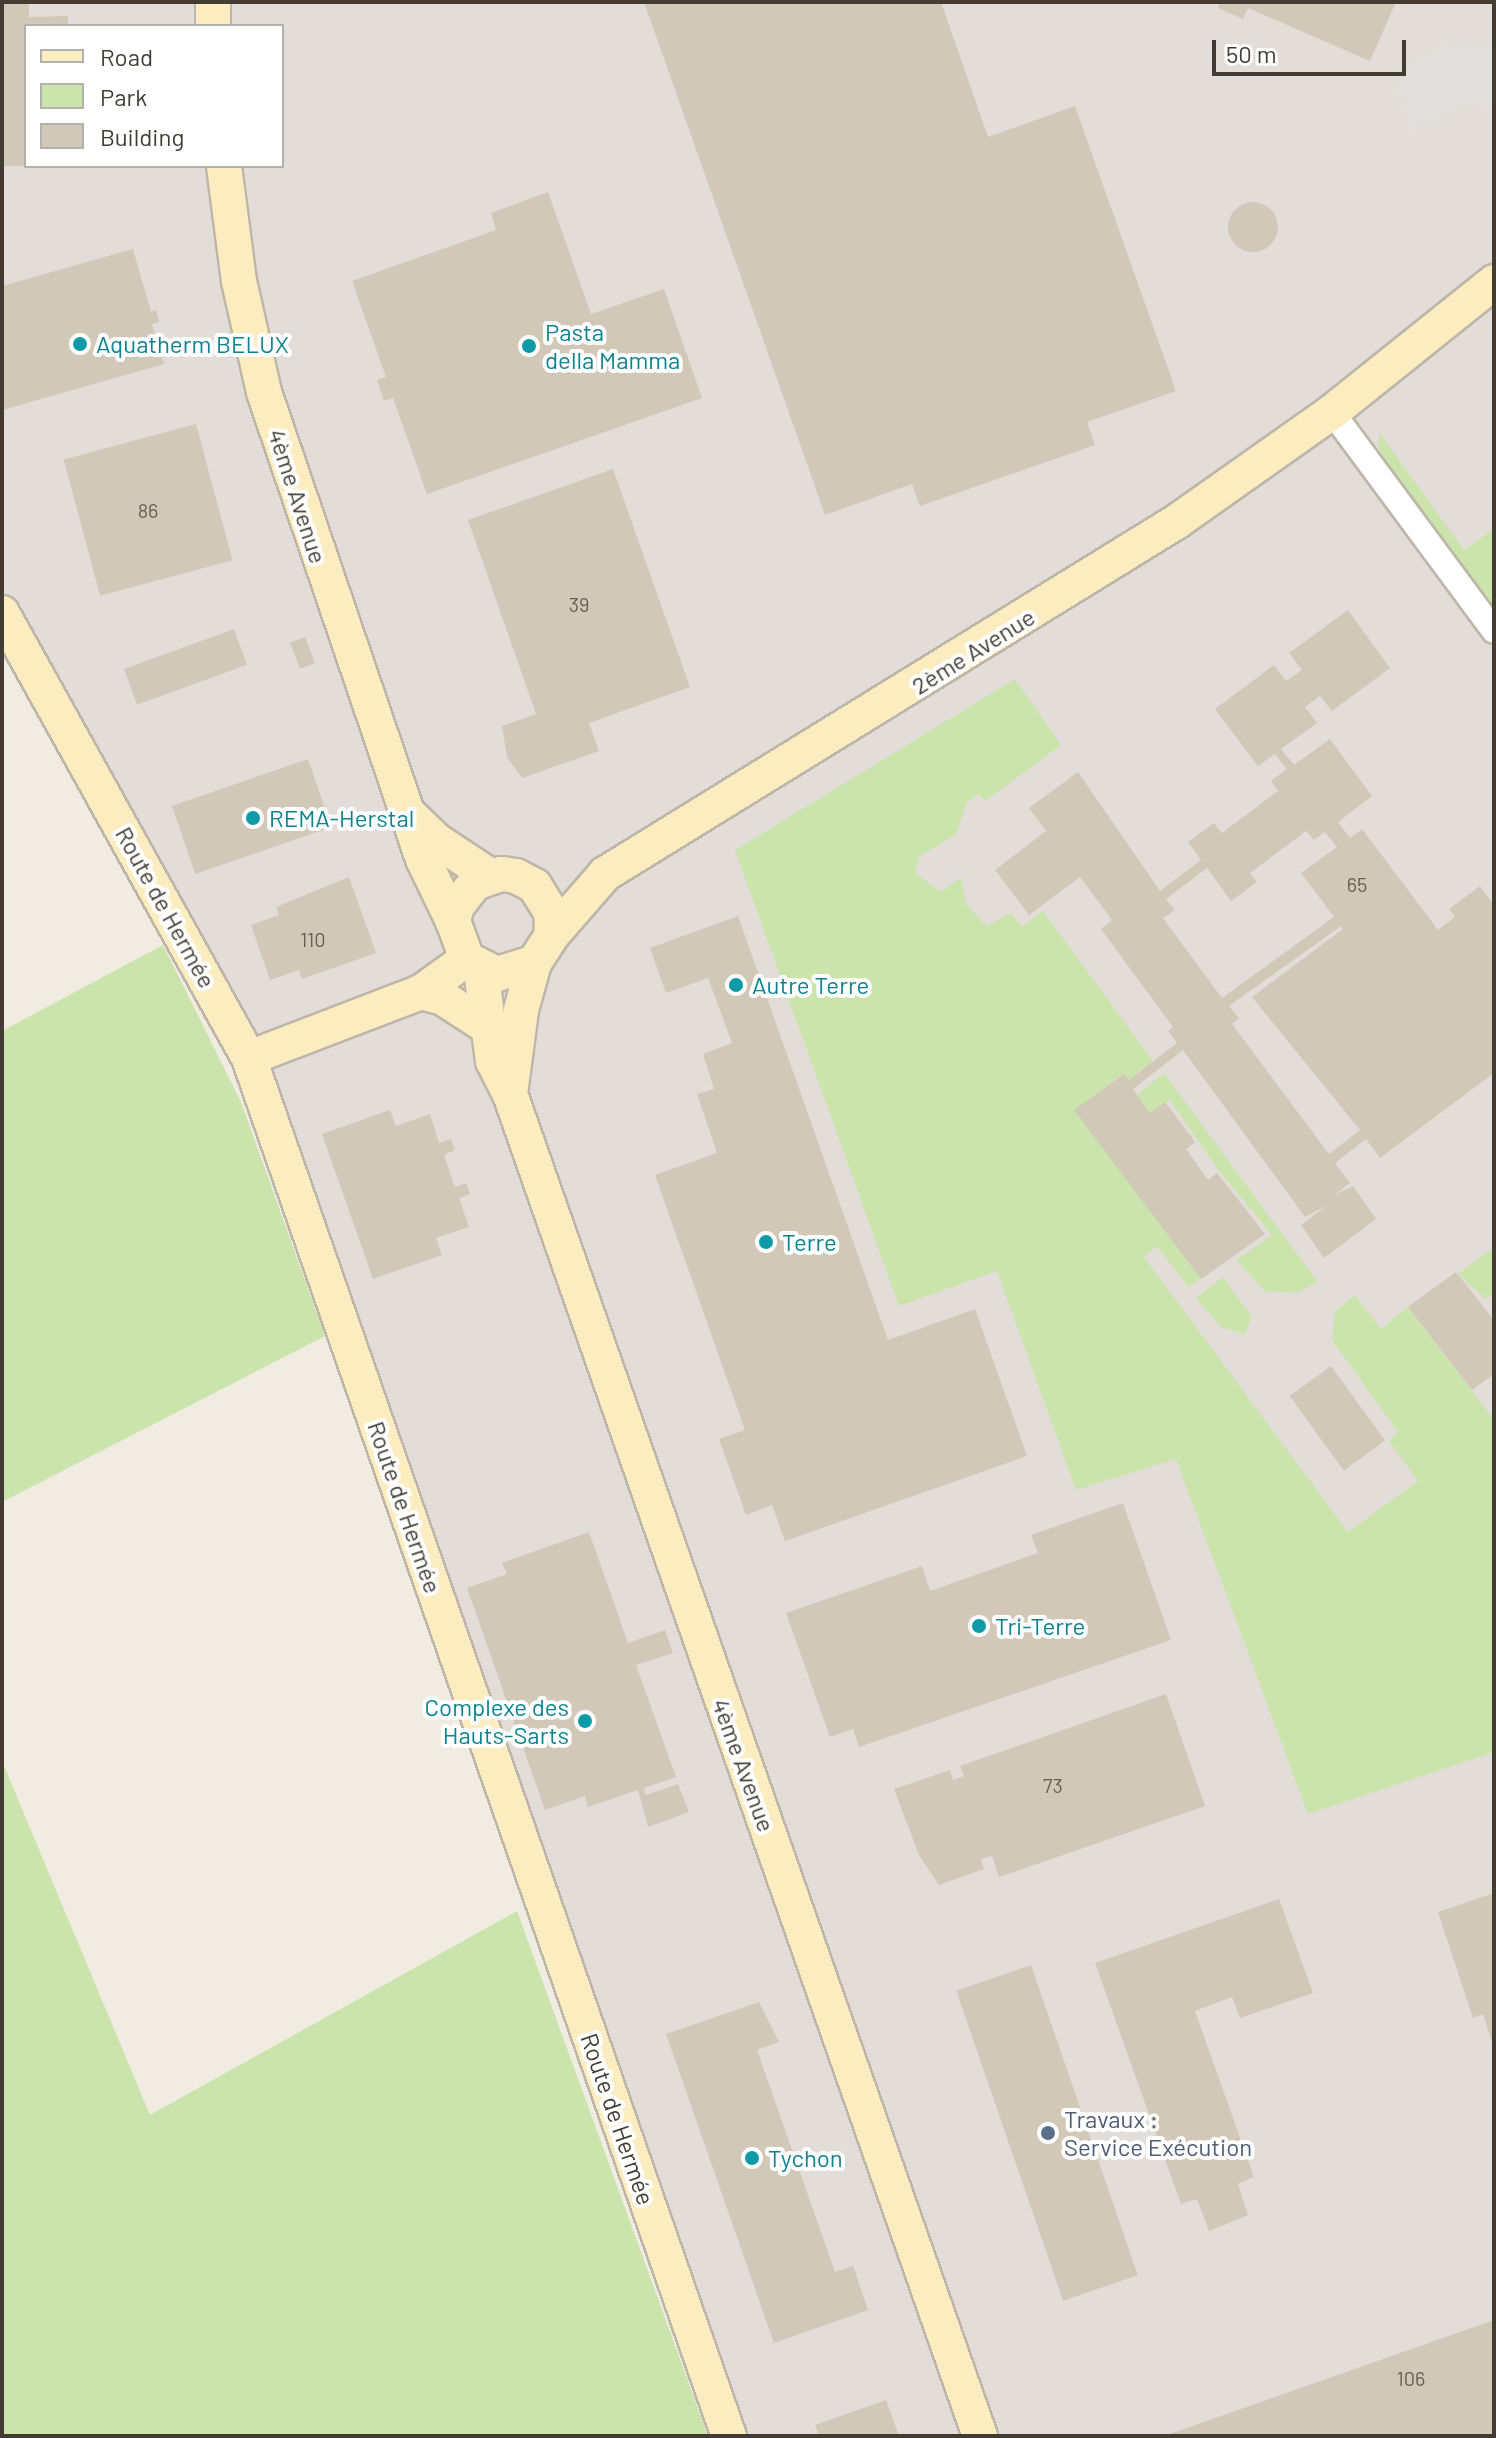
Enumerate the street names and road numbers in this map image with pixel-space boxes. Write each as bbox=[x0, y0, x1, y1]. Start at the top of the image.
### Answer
street label: 4ème Avenue bbox=[263, 425, 333, 567]
street label: 2ème Avenue bbox=[906, 602, 1040, 700]
street label: Route de Hermée bbox=[110, 821, 222, 993]
street label: Route de Hermée bbox=[362, 1417, 448, 1597]
street label: 4ème Avenue bbox=[707, 1695, 781, 1835]
street label: Route de Hermée bbox=[575, 2029, 661, 2209]

